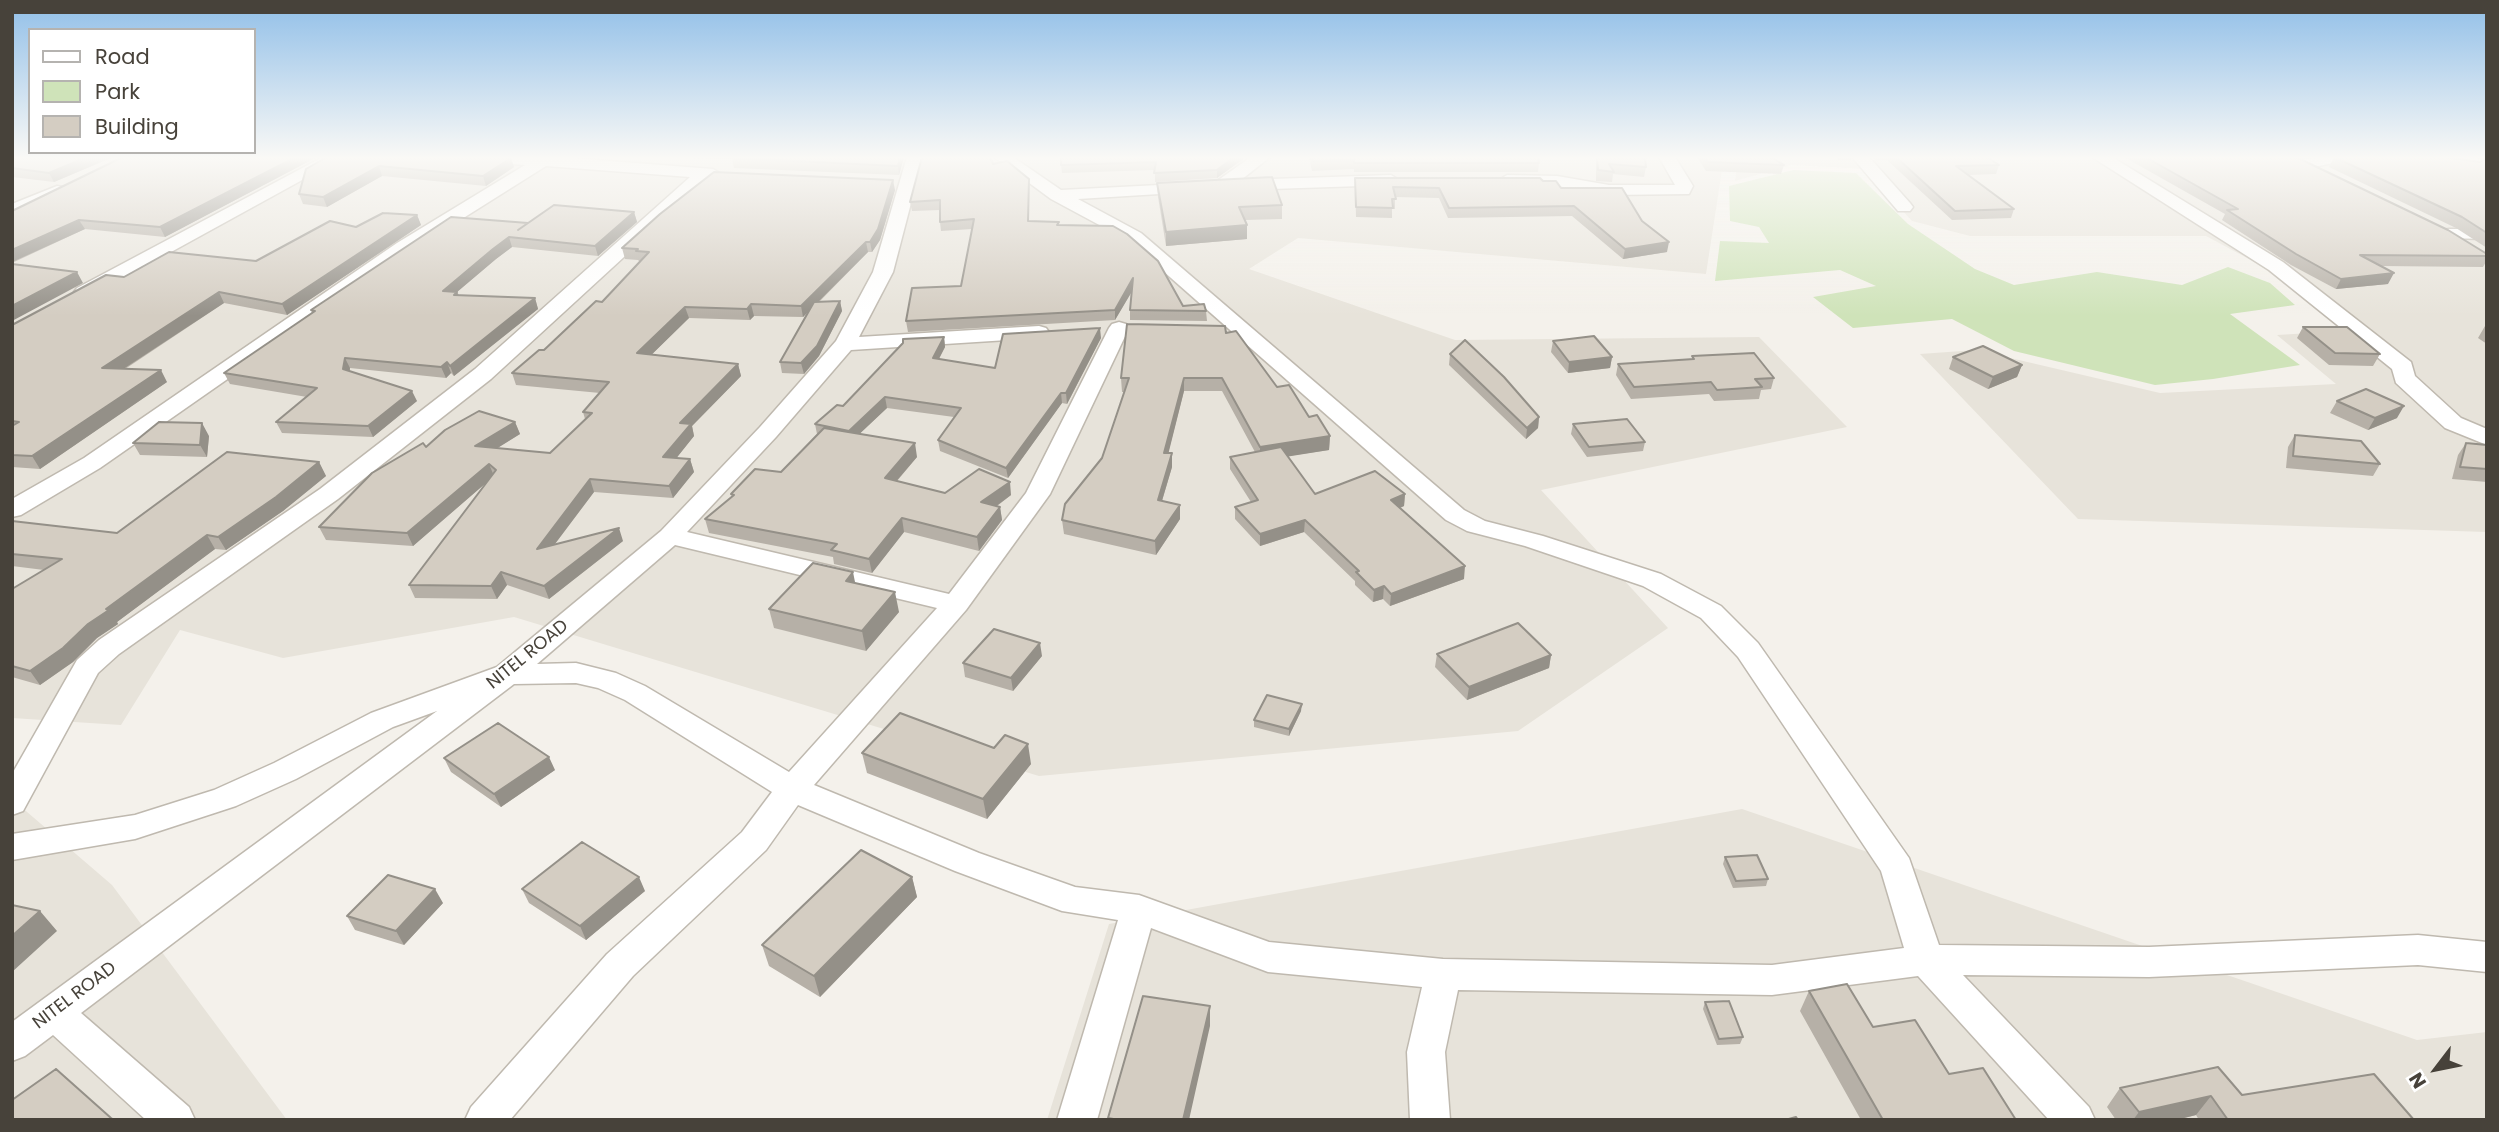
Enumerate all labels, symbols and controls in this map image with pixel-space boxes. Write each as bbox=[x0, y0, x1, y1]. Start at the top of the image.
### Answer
legend bbox=[28, 28, 256, 154]
text: Road bbox=[95, 42, 150, 71]
text: Park bbox=[95, 77, 140, 106]
text: Building bbox=[95, 112, 179, 141]
street label: NITEL ROAD bbox=[483, 616, 573, 694]
street label: NITEL ROAD bbox=[29, 958, 121, 1034]
north arrow bbox=[2401, 1034, 2471, 1104]
text: N bbox=[2403, 1067, 2433, 1094]

